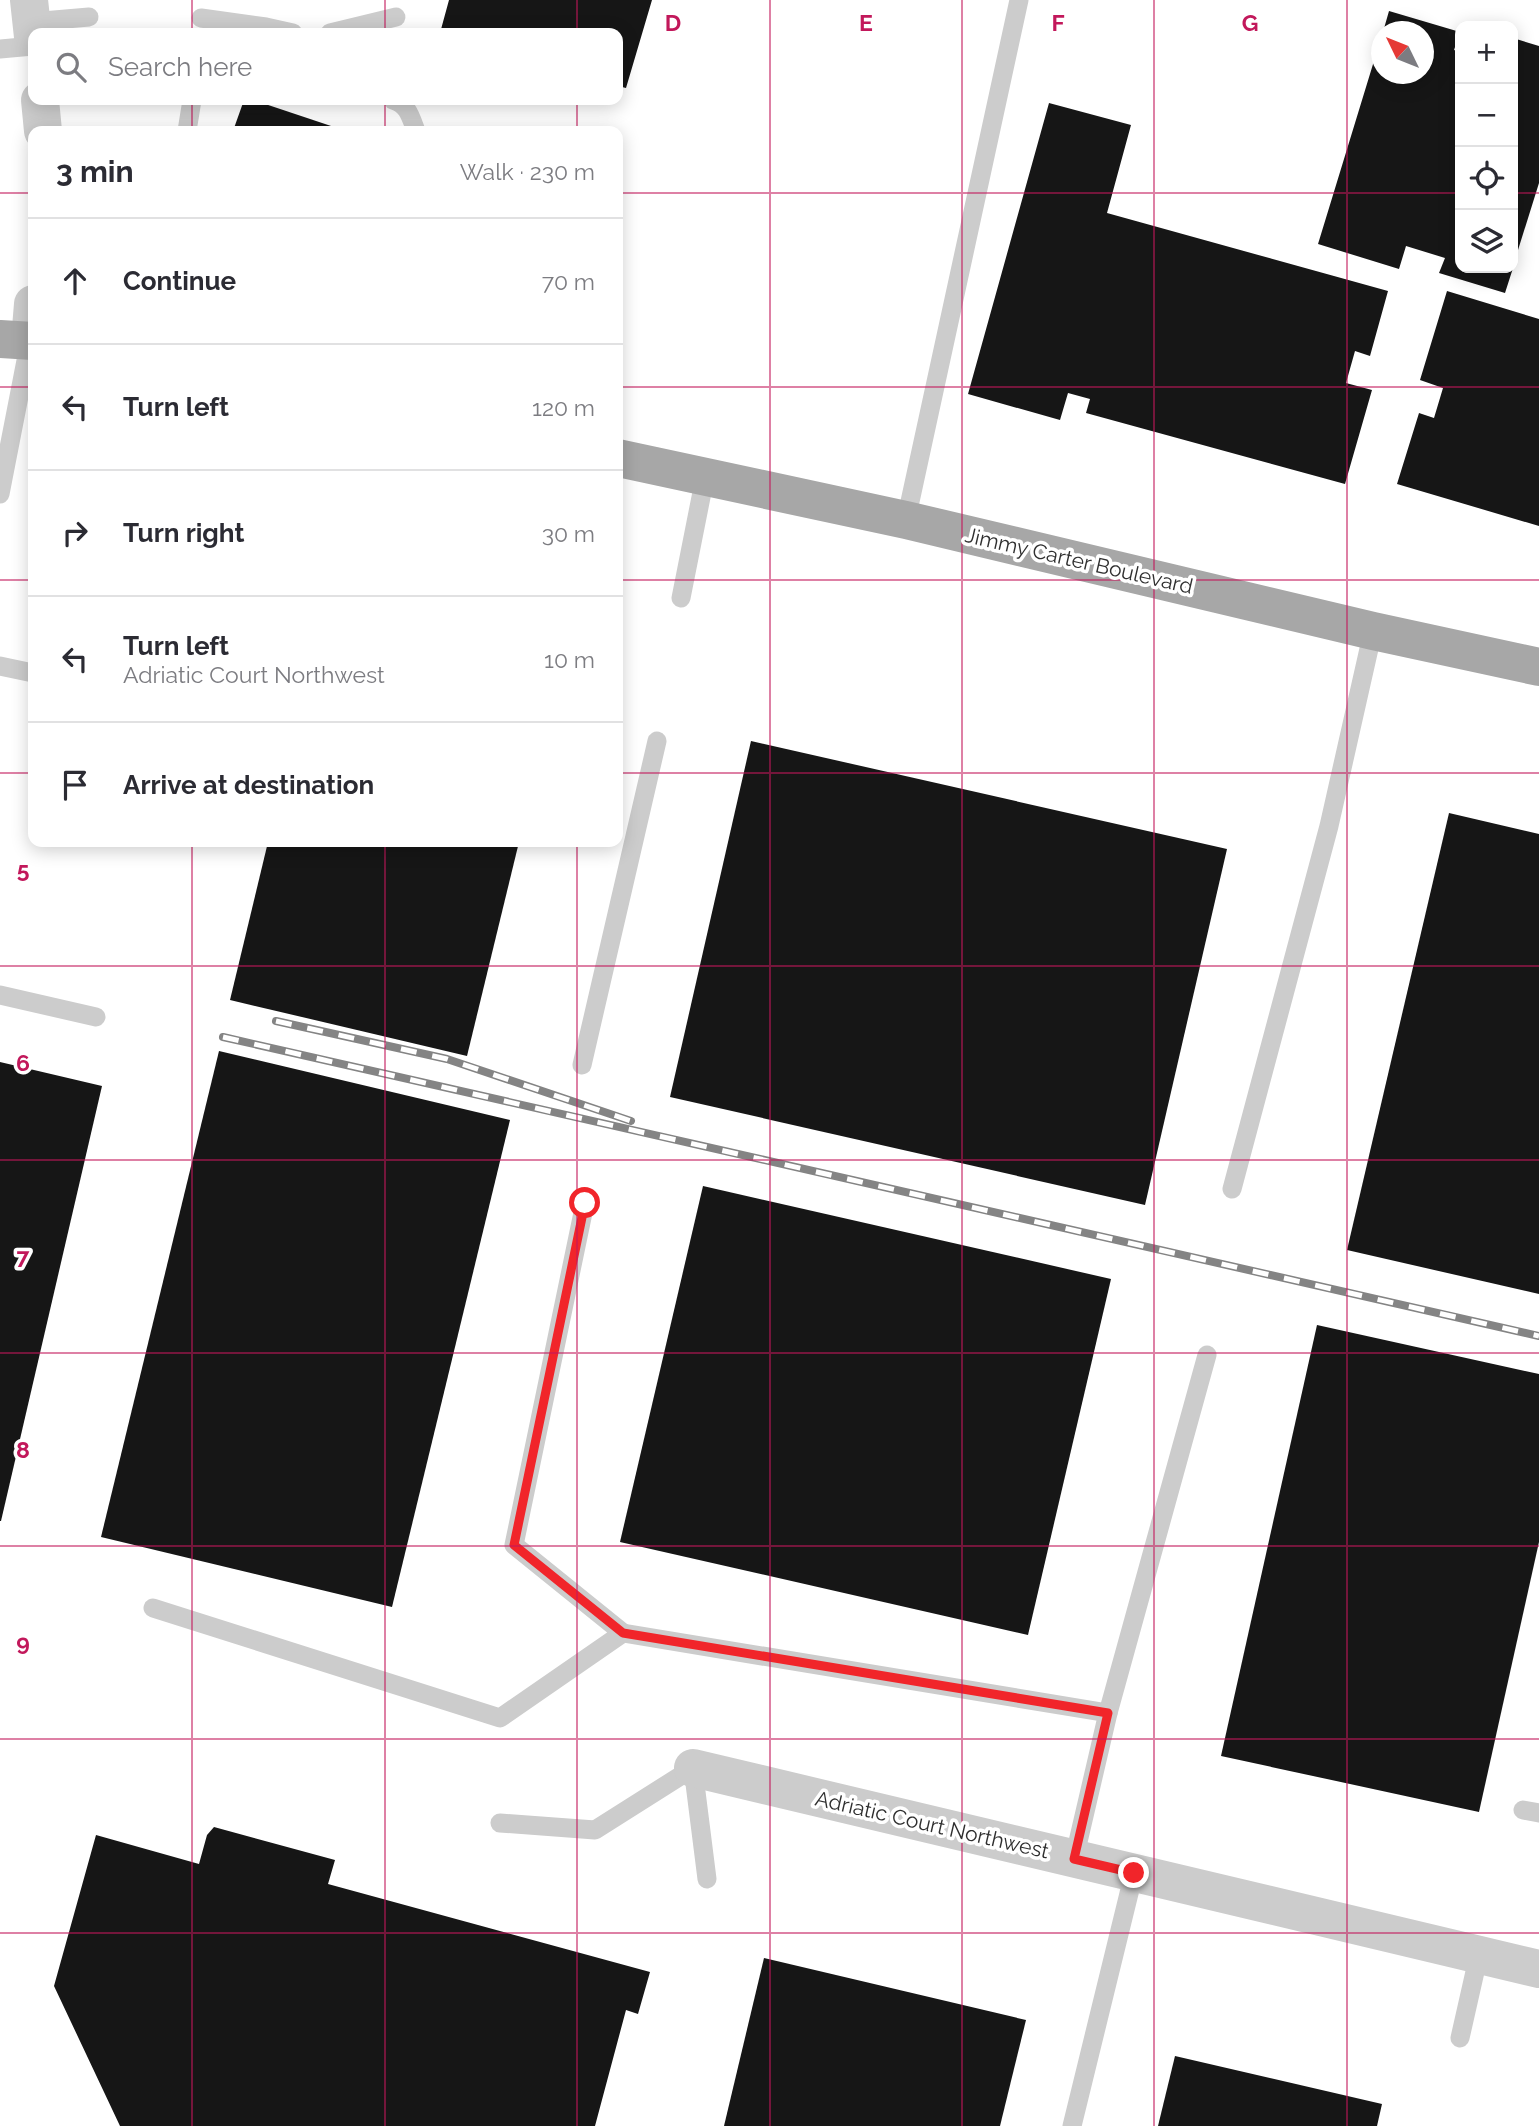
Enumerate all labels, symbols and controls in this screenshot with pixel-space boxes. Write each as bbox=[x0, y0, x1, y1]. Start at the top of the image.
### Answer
text: D bbox=[665, 9, 681, 36]
text: E bbox=[859, 9, 873, 36]
text: F bbox=[1051, 9, 1065, 36]
text: G bbox=[1242, 9, 1258, 36]
north arrow bbox=[1371, 21, 1434, 84]
map controls bbox=[1455, 21, 1518, 273]
button: + bbox=[1455, 21, 1518, 84]
search box bbox=[28, 28, 623, 105]
icon: search bbox=[52, 48, 90, 86]
text: Search here bbox=[108, 52, 252, 82]
button: − bbox=[1455, 84, 1518, 147]
button: locate bbox=[1455, 147, 1518, 210]
text: 3 min bbox=[56, 154, 134, 189]
text: Walk · 230 m bbox=[460, 158, 595, 185]
button: layers bbox=[1455, 210, 1518, 273]
icon: ahead bbox=[56, 262, 94, 300]
text: Continue bbox=[123, 266, 236, 296]
text: 70 m bbox=[542, 268, 595, 295]
icon: left bbox=[56, 388, 94, 426]
text: Turn left bbox=[123, 392, 229, 422]
text: 120 m bbox=[532, 394, 595, 421]
icon: right bbox=[56, 514, 94, 552]
text: Turn right bbox=[123, 518, 244, 548]
text: 30 m bbox=[542, 520, 595, 547]
street label: Jimmy Carter Boulevard bbox=[963, 522, 1195, 599]
text: Turn left bbox=[123, 631, 229, 661]
icon: left bbox=[56, 640, 94, 678]
text: 10 m bbox=[544, 646, 595, 673]
text: Adriatic Court Northwest bbox=[123, 661, 385, 688]
icon: arrive bbox=[56, 766, 94, 804]
text: Arrive at destination bbox=[123, 770, 374, 800]
text: 5 bbox=[17, 856, 30, 883]
text: 6 bbox=[16, 1049, 30, 1076]
route start bbox=[569, 1187, 600, 1218]
text: 7 bbox=[17, 1242, 30, 1269]
text: 8 bbox=[16, 1436, 30, 1463]
text: 9 bbox=[16, 1629, 30, 1656]
street label: Adriatic Court Northwest bbox=[813, 1785, 1051, 1864]
route end bbox=[1118, 1857, 1149, 1888]

